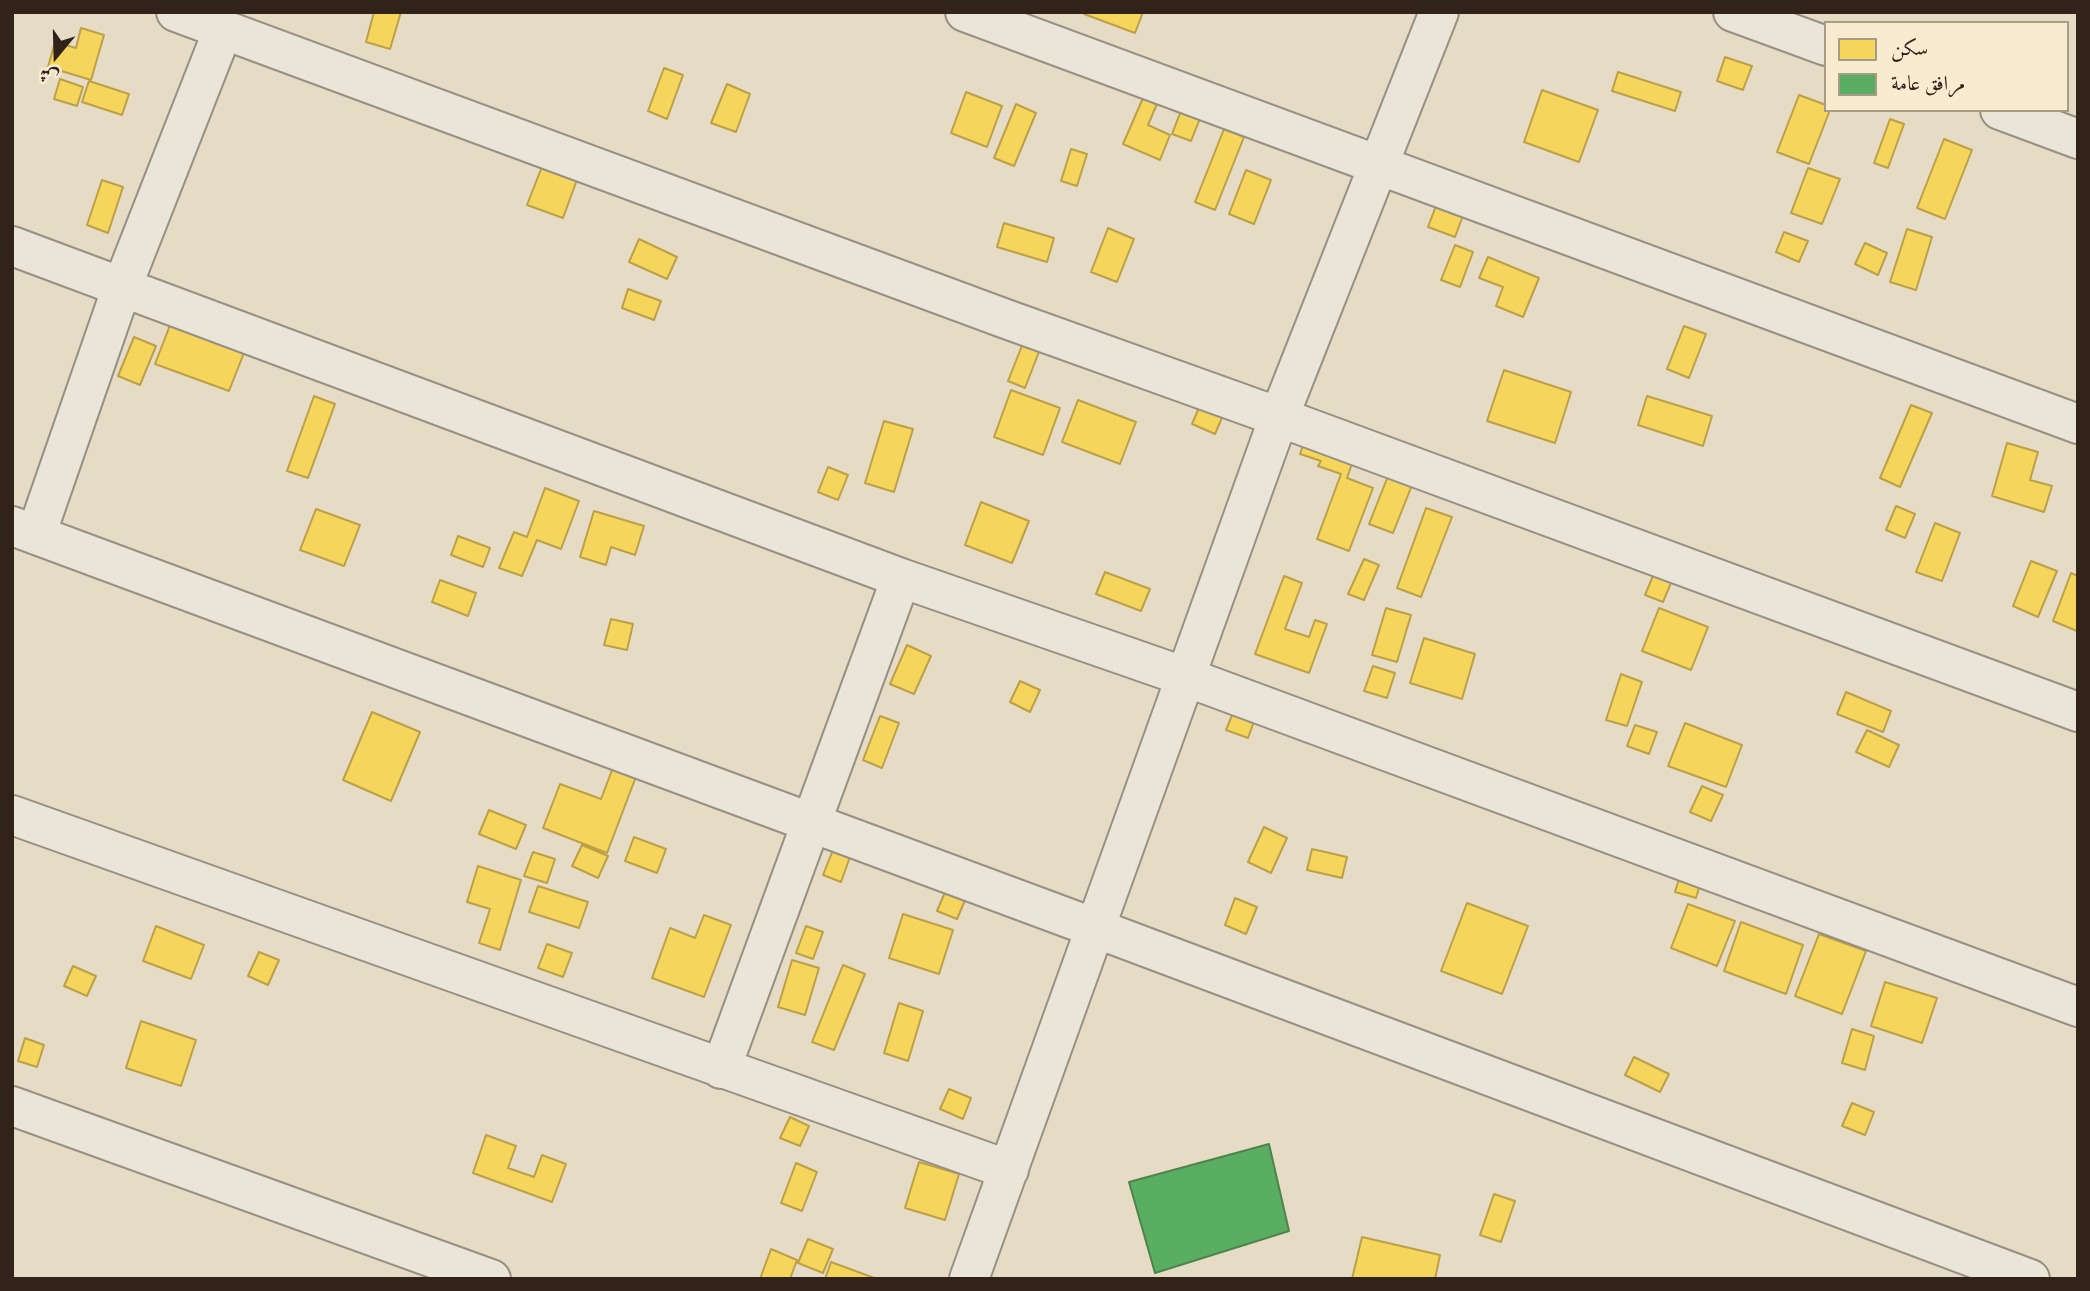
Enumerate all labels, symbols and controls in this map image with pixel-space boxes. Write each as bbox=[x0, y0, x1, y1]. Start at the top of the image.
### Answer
north arrow bbox=[21, 21, 91, 91]
legend bbox=[1824, 21, 2069, 112]
text: سكن bbox=[1891, 35, 1928, 61]
text: ش bbox=[36, 62, 62, 90]
text: مرافق عامة bbox=[1891, 70, 1965, 96]

